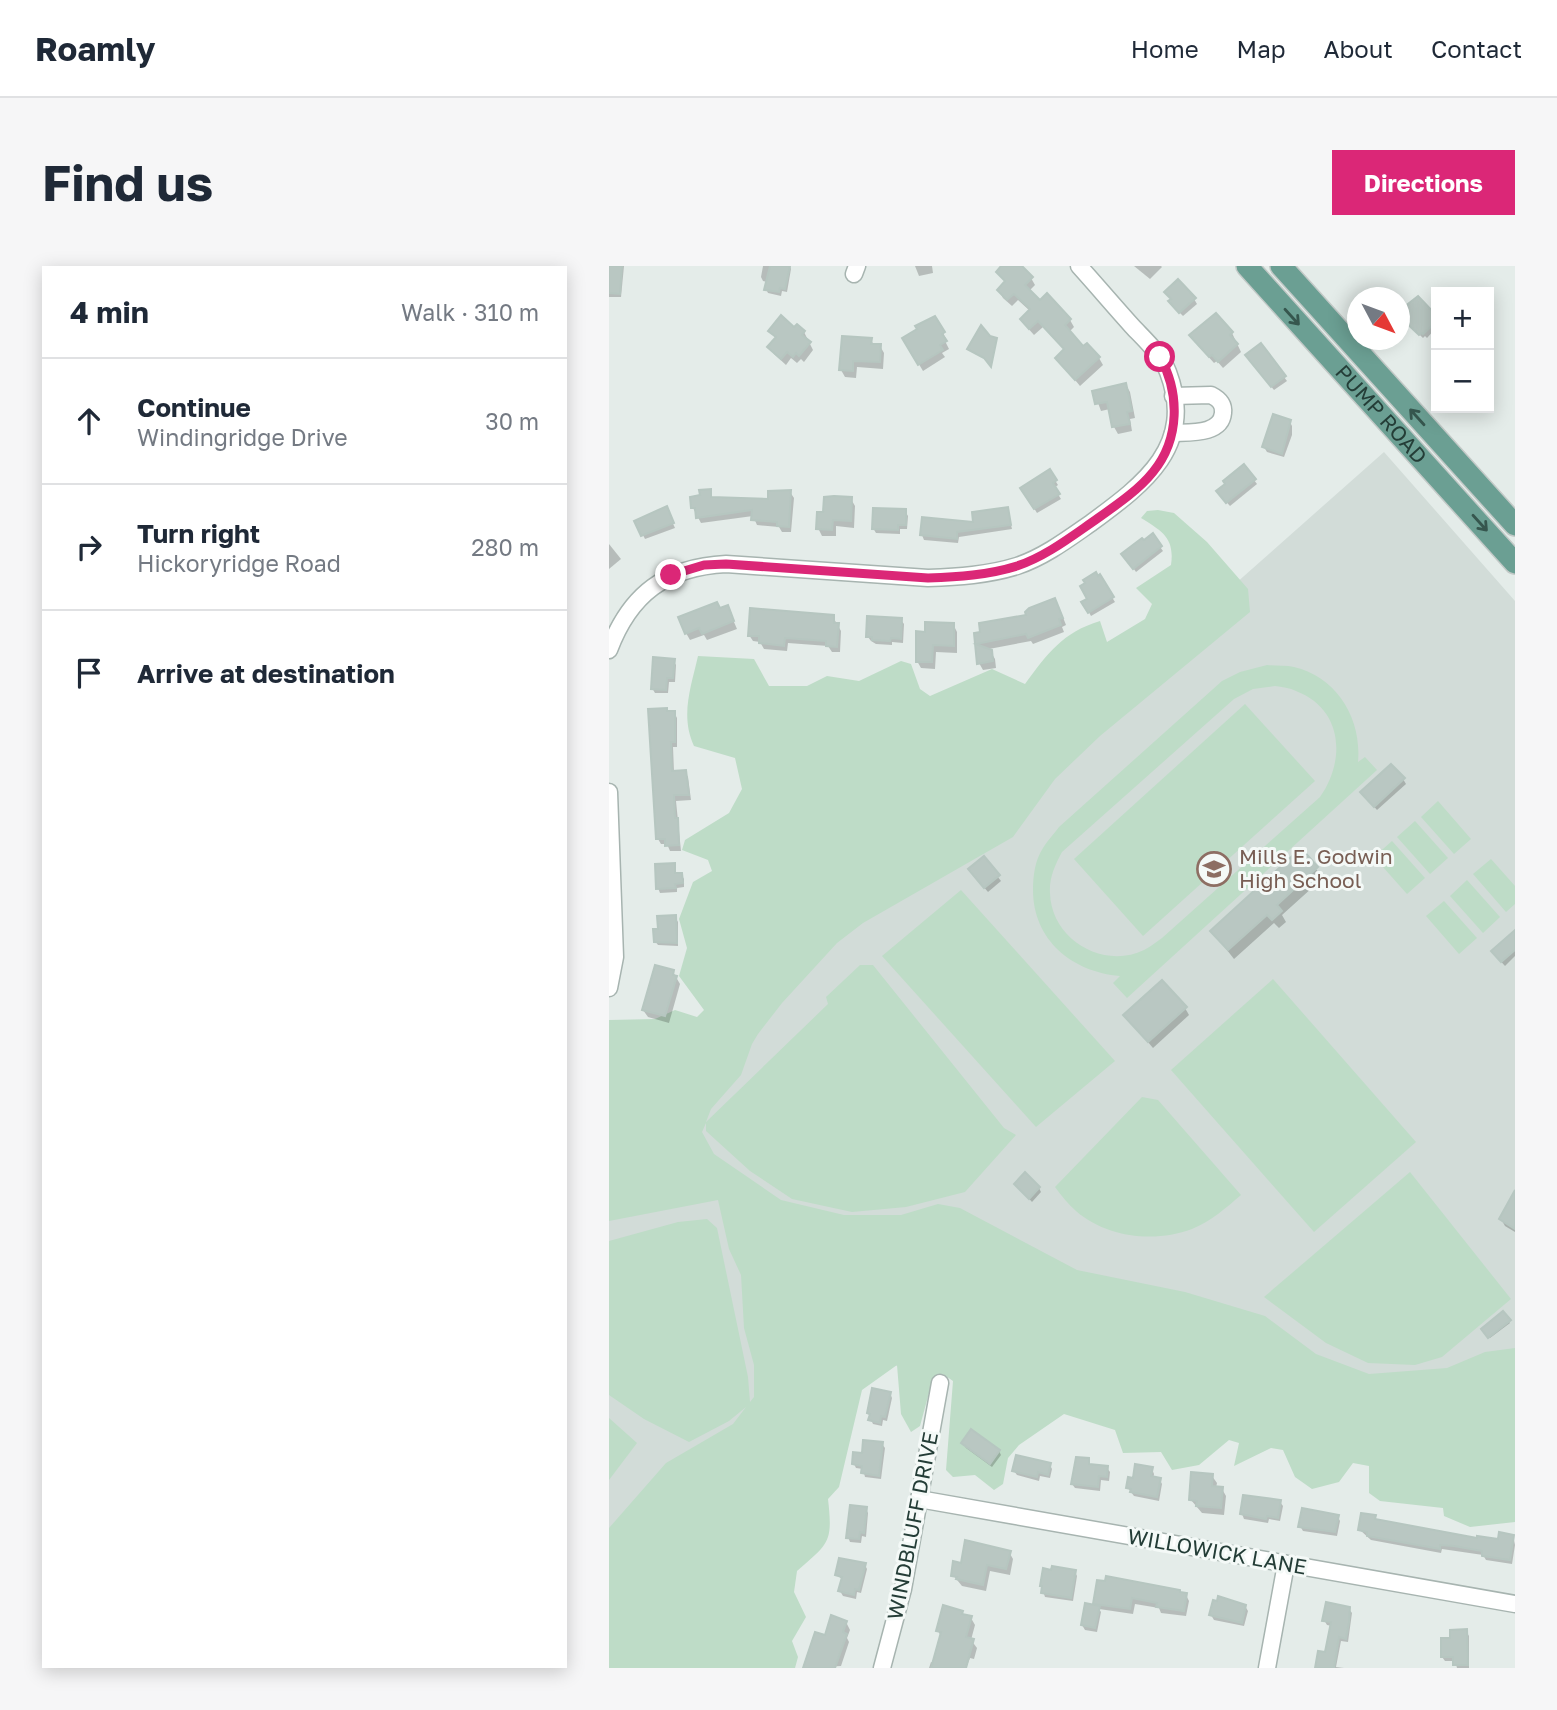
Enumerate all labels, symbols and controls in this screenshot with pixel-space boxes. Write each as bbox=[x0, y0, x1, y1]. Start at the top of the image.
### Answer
text: Roamly bbox=[35, 29, 155, 68]
text: Home bbox=[1131, 34, 1199, 63]
text: Map bbox=[1237, 34, 1286, 63]
text: About bbox=[1324, 34, 1393, 63]
text: Contact bbox=[1431, 34, 1522, 63]
button: Directions bbox=[1332, 150, 1515, 215]
text: Find us bbox=[42, 153, 213, 212]
north arrow bbox=[1347, 287, 1410, 350]
map controls bbox=[1431, 287, 1494, 413]
button: + bbox=[1431, 287, 1494, 350]
text: 4 min bbox=[70, 294, 149, 330]
text: Walk · 310 m bbox=[401, 298, 539, 326]
one-way arrow bbox=[1284, 308, 1301, 325]
route start bbox=[1144, 341, 1175, 372]
button: − bbox=[1431, 350, 1494, 413]
street label: PUMP ROAD bbox=[1330, 359, 1433, 469]
text: Continue bbox=[137, 392, 251, 423]
icon: ahead bbox=[70, 402, 108, 440]
text: 30 m bbox=[485, 407, 539, 435]
one-way arrow bbox=[1409, 408, 1425, 426]
text: Windingridge Drive bbox=[137, 423, 348, 451]
one-way arrow bbox=[1471, 514, 1488, 531]
text: Turn right bbox=[137, 518, 260, 549]
icon: right bbox=[70, 528, 108, 566]
text: 280 m bbox=[471, 533, 539, 561]
text: Hickoryridge Road bbox=[137, 549, 341, 577]
route end bbox=[655, 559, 686, 590]
icon: arrive bbox=[70, 654, 108, 692]
text: Arrive at destination bbox=[137, 658, 395, 689]
place label: Mills E. Godwin High School bbox=[1239, 843, 1393, 893]
school or university icon: Mills E. Godwin High School bbox=[1195, 850, 1233, 888]
street label: WINDBLUFF DRIVE bbox=[881, 1430, 943, 1622]
street label: WILLOWICK LANE bbox=[1126, 1522, 1309, 1580]

